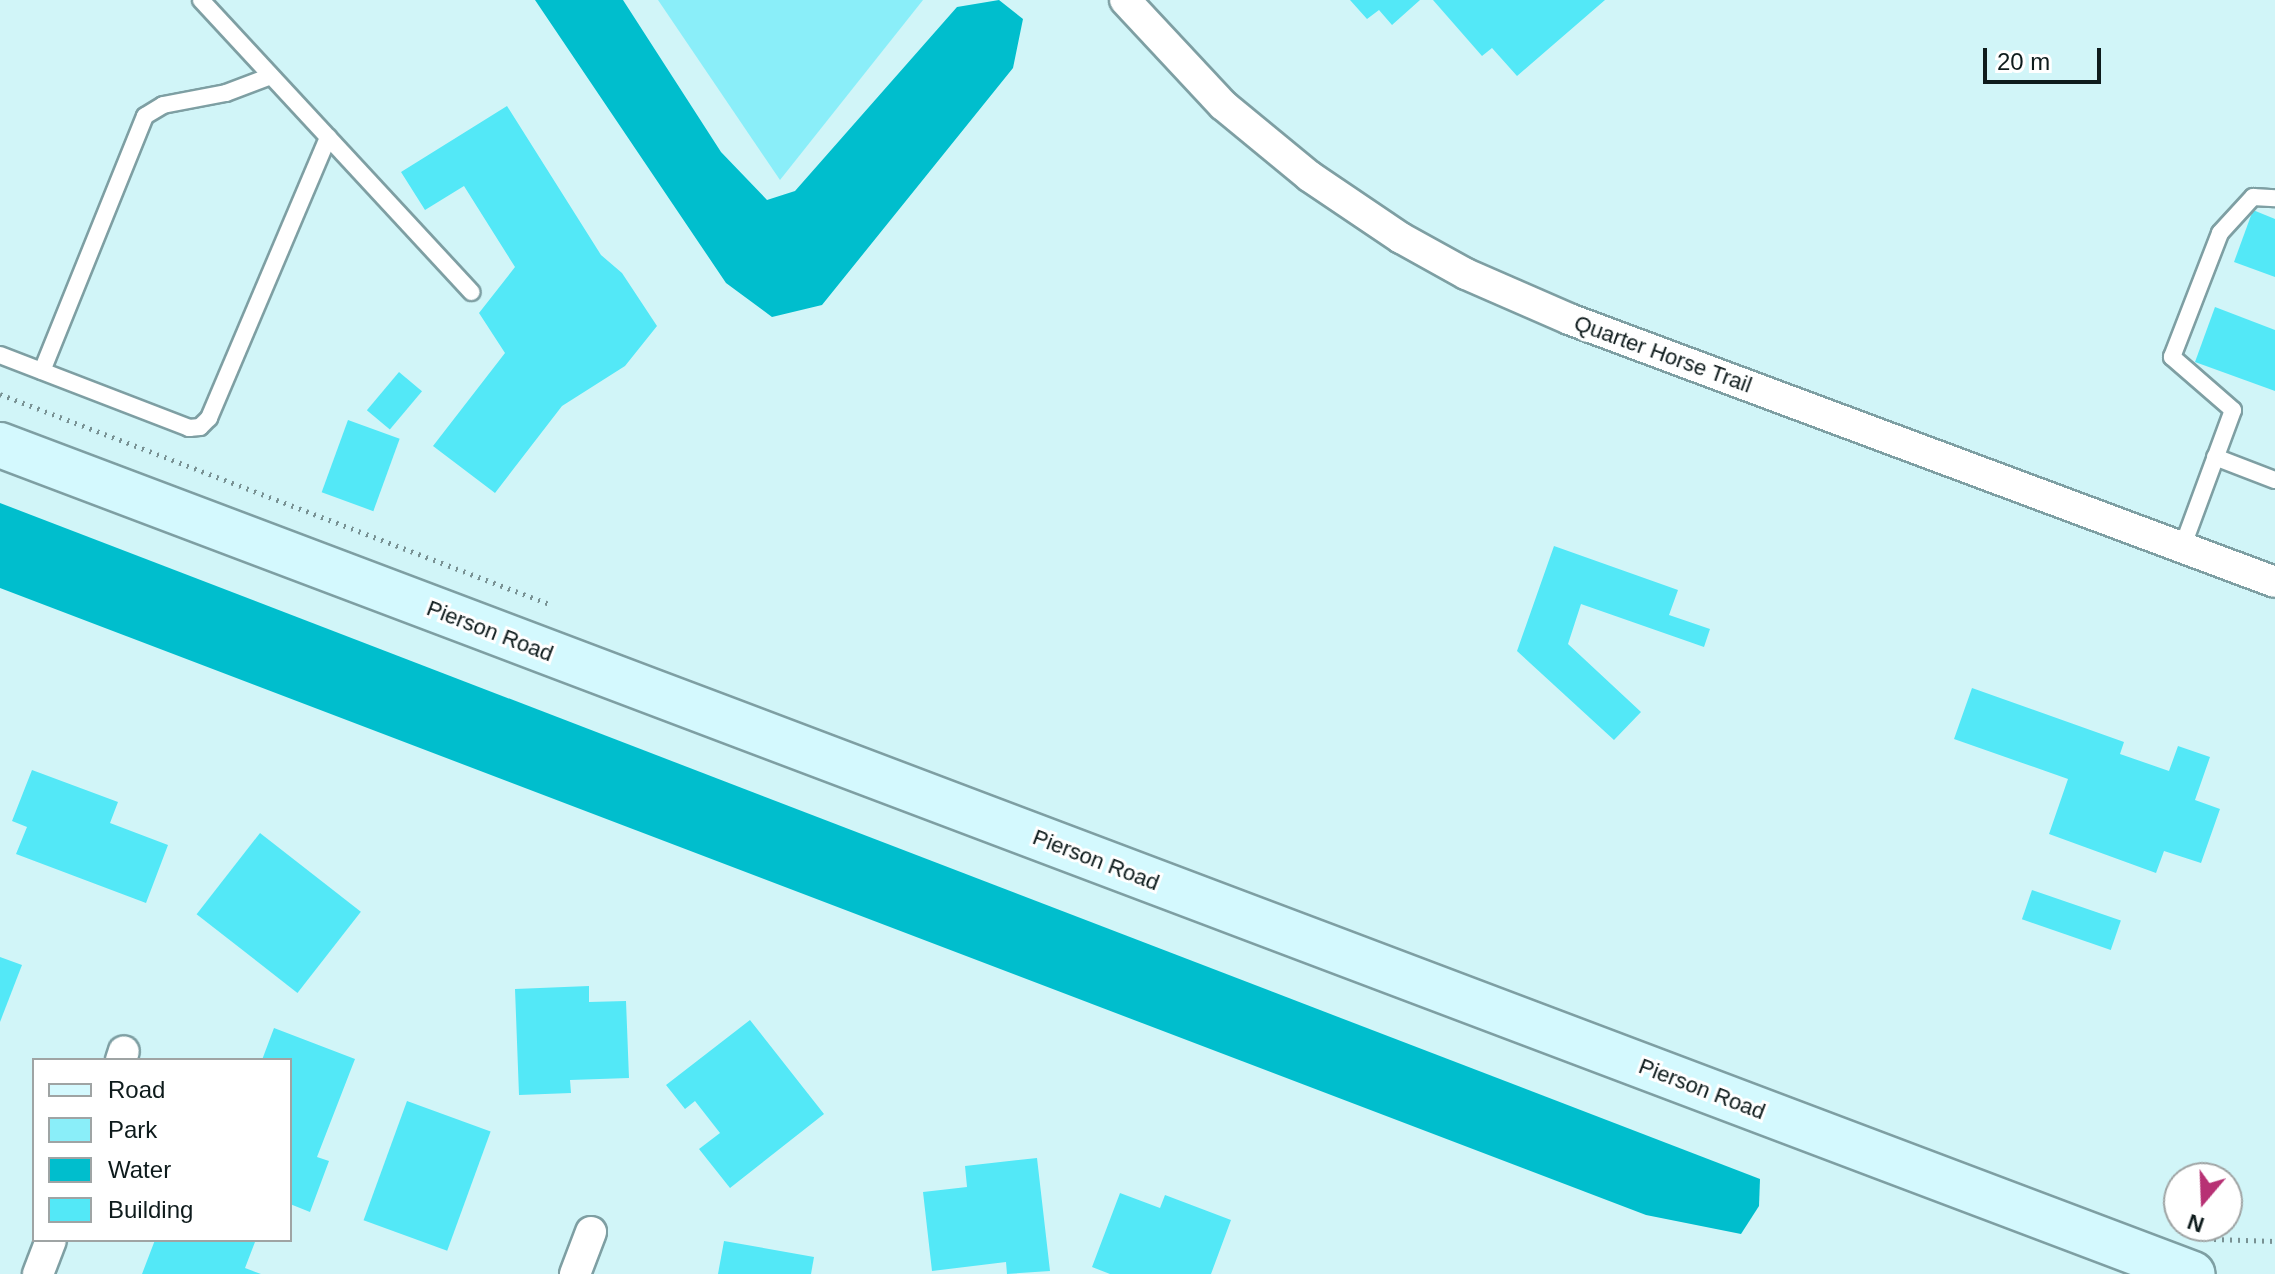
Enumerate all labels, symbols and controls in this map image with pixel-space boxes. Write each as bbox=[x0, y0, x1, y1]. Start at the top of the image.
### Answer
scale bar bbox=[1987, 32, 2105, 82]
text: 20 m bbox=[1997, 48, 2050, 75]
street label: Quarter Horse Trail bbox=[1570, 310, 1756, 398]
street label: Pierson Road bbox=[423, 595, 557, 667]
street label: Pierson Road bbox=[1029, 824, 1163, 896]
street label: Pierson Road bbox=[1635, 1053, 1769, 1125]
legend bbox=[32, 1058, 292, 1242]
text: Road bbox=[108, 1076, 165, 1103]
text: Park bbox=[108, 1116, 157, 1143]
text: Water bbox=[108, 1156, 171, 1183]
north arrow bbox=[2163, 1162, 2243, 1242]
text: Building bbox=[108, 1196, 193, 1223]
text: N bbox=[2184, 1209, 2207, 1238]

